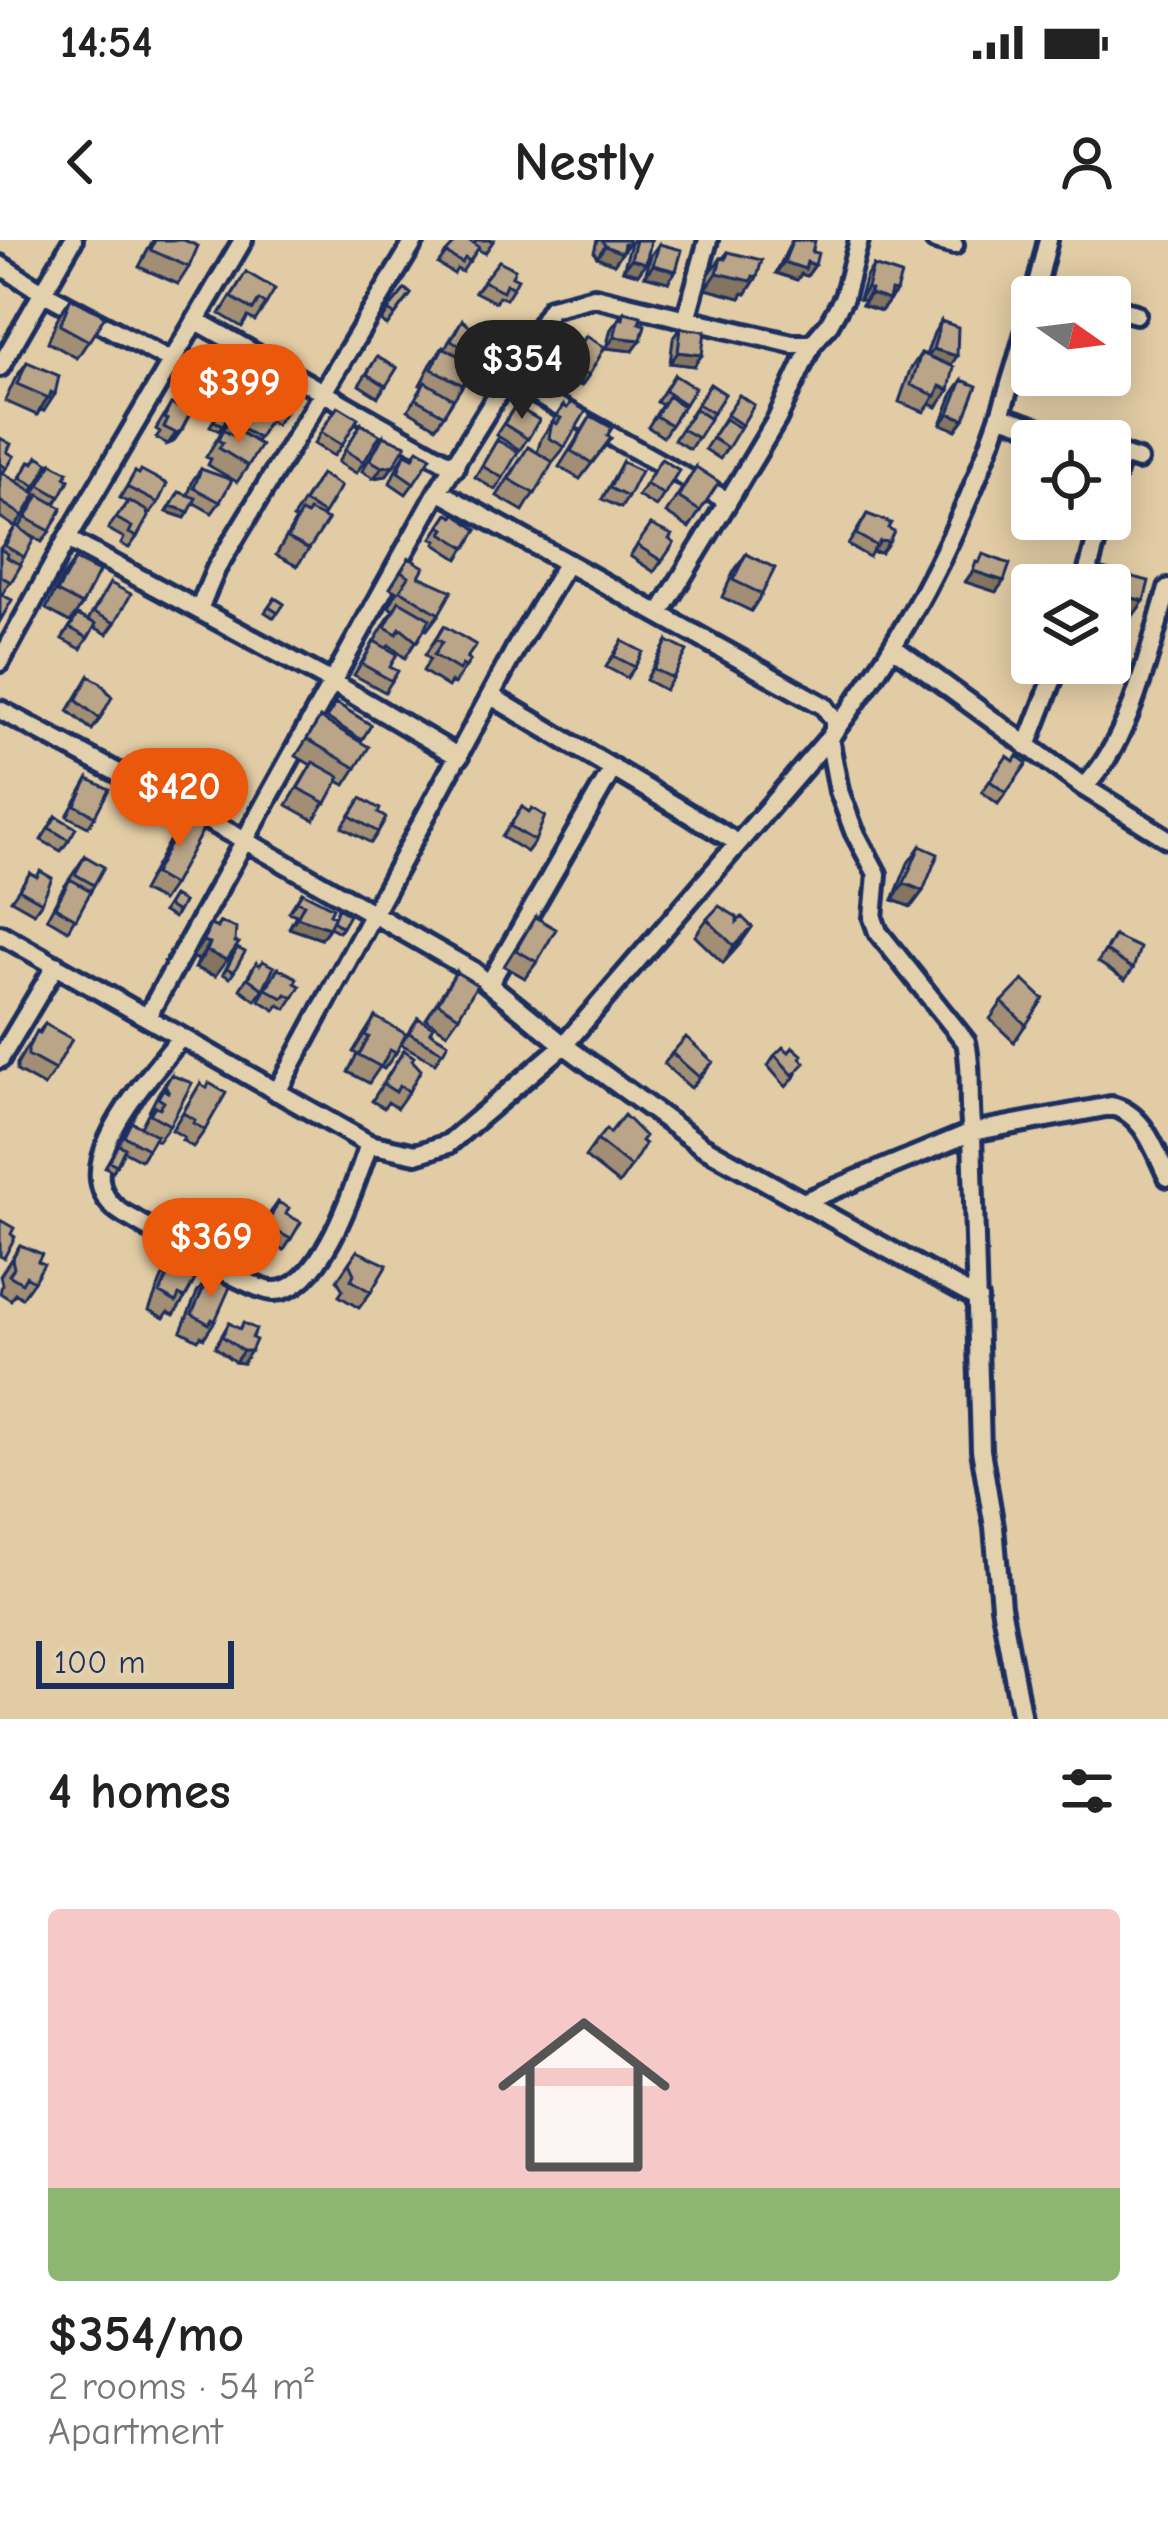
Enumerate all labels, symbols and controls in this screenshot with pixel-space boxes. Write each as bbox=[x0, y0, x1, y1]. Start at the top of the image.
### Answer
text: 14:54 bbox=[60, 16, 153, 68]
icon: back bbox=[48, 129, 114, 195]
icon: person bbox=[1054, 129, 1120, 195]
text: Nestly bbox=[514, 131, 654, 194]
north arrow bbox=[1011, 276, 1131, 396]
map controls bbox=[1011, 276, 1131, 684]
pin: $354 bbox=[451, 320, 593, 422]
text: $354 bbox=[481, 336, 563, 381]
pin: $399 bbox=[168, 344, 310, 446]
text: $399 bbox=[197, 360, 281, 405]
button: locate bbox=[1011, 420, 1131, 540]
button: layers bbox=[1011, 564, 1131, 684]
pin: $420 bbox=[108, 748, 250, 850]
text: $420 bbox=[137, 764, 221, 809]
pin: $369 bbox=[140, 1198, 282, 1300]
text: $369 bbox=[169, 1214, 253, 1259]
scale bar bbox=[36, 1635, 234, 1688]
text: 100 m bbox=[54, 1643, 146, 1681]
icon: filters bbox=[1054, 1758, 1120, 1824]
text: 4 homes bbox=[48, 1762, 231, 1821]
icon: home bbox=[476, 1987, 692, 2203]
text: $354/mo bbox=[48, 2305, 244, 2364]
text: 2 rooms · 54 m² bbox=[48, 2364, 314, 2409]
text: Apartment bbox=[48, 2409, 223, 2454]

